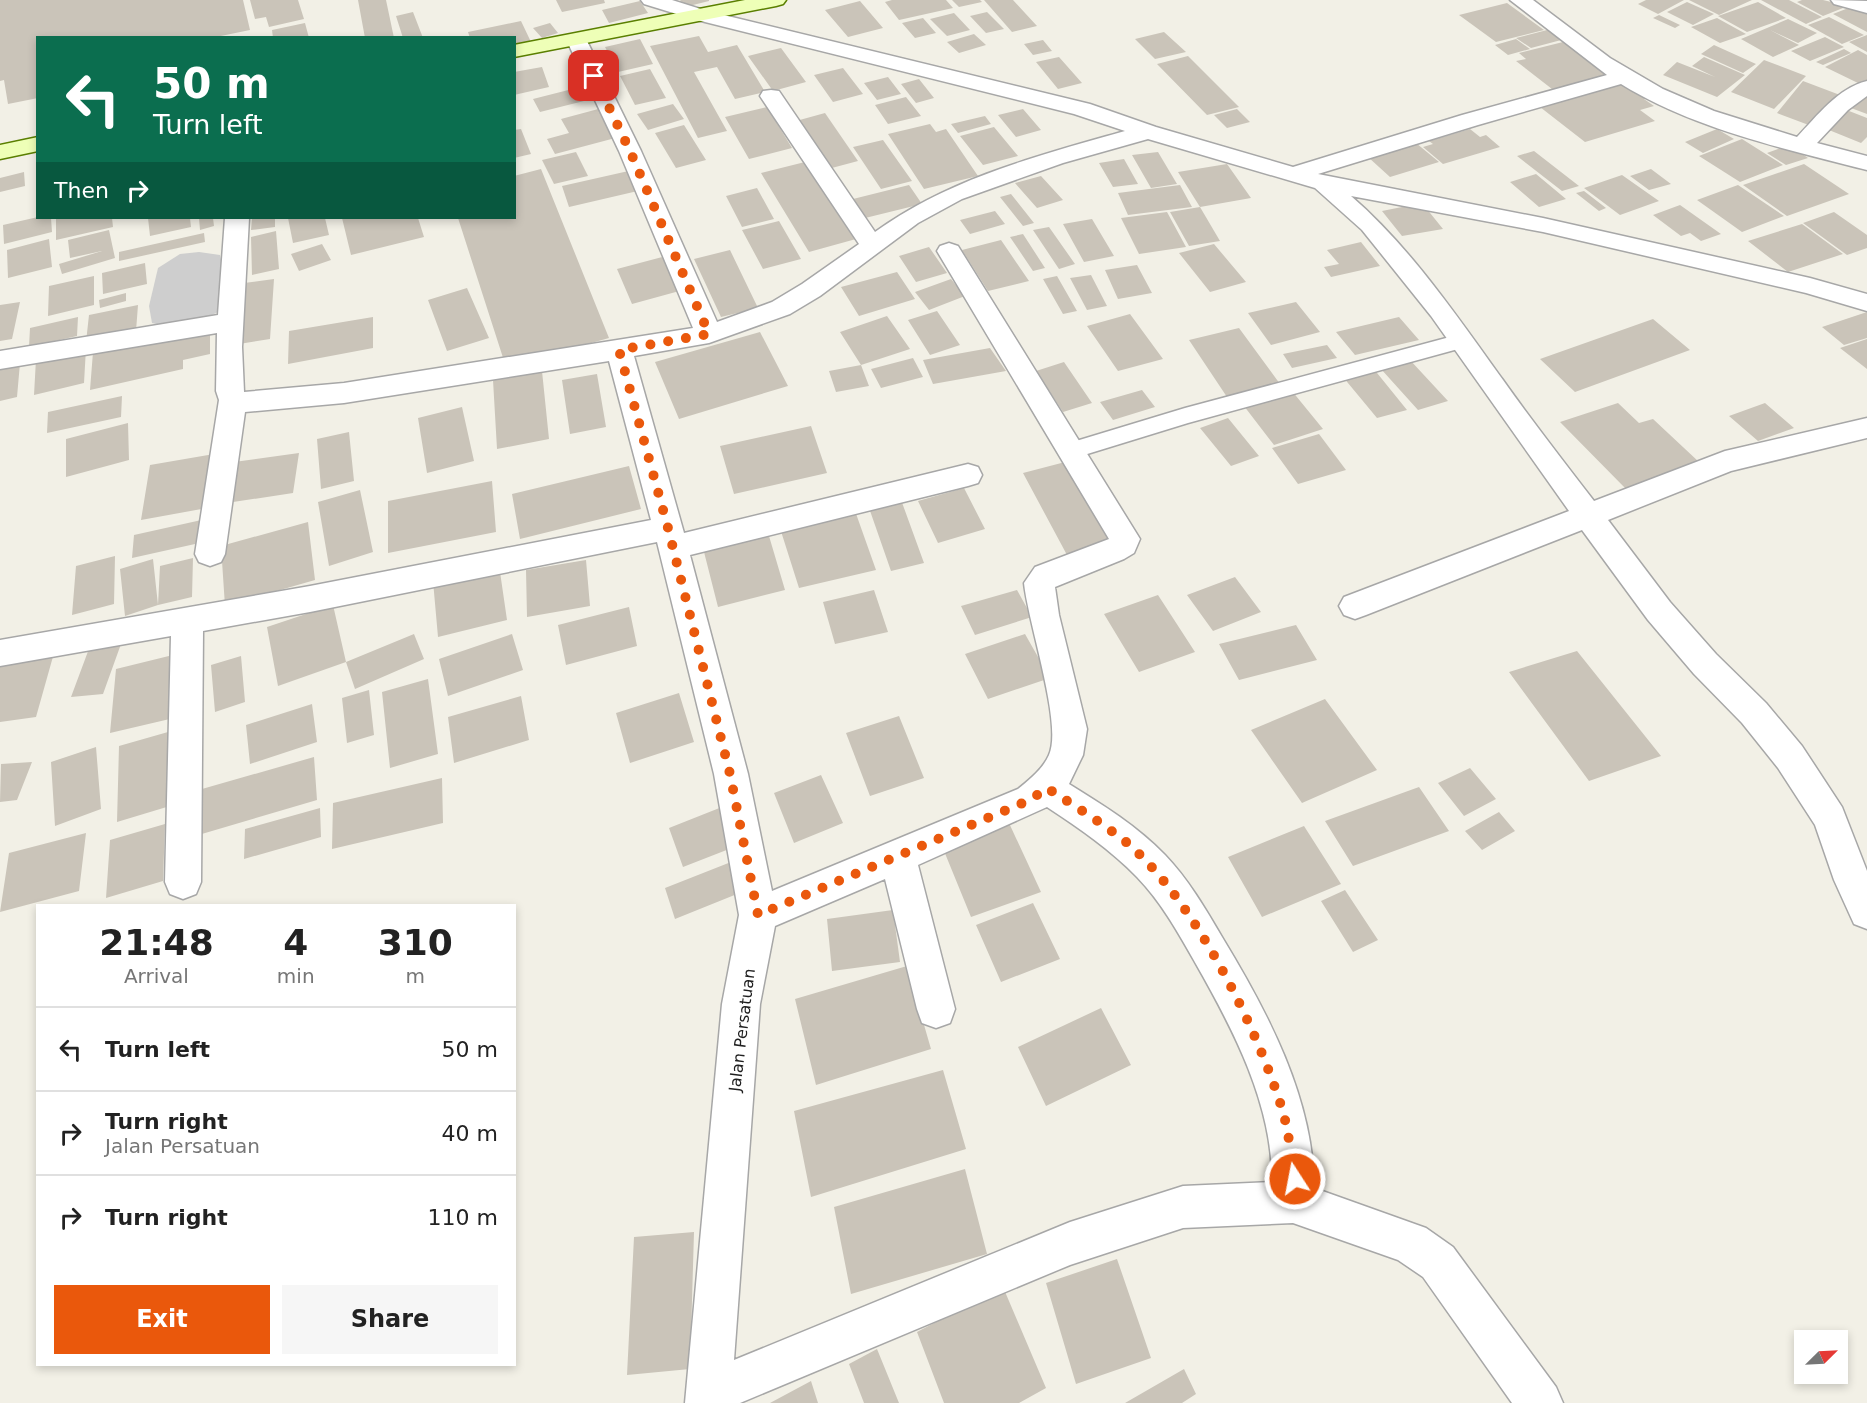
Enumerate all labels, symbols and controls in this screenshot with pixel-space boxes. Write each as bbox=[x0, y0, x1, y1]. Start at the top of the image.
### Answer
pin bbox=[568, 50, 619, 101]
text: 50 m bbox=[153, 59, 270, 108]
icon: arrive bbox=[577, 59, 610, 92]
icon: left bbox=[54, 60, 132, 138]
text: Turn left bbox=[153, 109, 263, 140]
icon: right bbox=[121, 174, 154, 207]
text: Then bbox=[54, 178, 109, 203]
text: 21:48 bbox=[99, 922, 214, 963]
text: 4 bbox=[283, 922, 308, 963]
text: 310 bbox=[378, 922, 453, 963]
text: Arrival bbox=[124, 964, 189, 988]
text: min bbox=[277, 964, 315, 988]
text: m bbox=[406, 964, 425, 988]
street label: Jalan Persatuan bbox=[725, 967, 759, 1094]
icon: left bbox=[54, 1033, 87, 1066]
text: Turn left bbox=[105, 1037, 210, 1062]
text: 50 m bbox=[442, 1037, 498, 1062]
text: Turn right bbox=[105, 1109, 228, 1134]
icon: right bbox=[54, 1117, 87, 1150]
text: 40 m bbox=[442, 1121, 498, 1146]
text: Jalan Persatuan bbox=[105, 1134, 260, 1158]
position arrow bbox=[1263, 1147, 1327, 1211]
icon: right bbox=[54, 1201, 87, 1234]
text: Turn right bbox=[105, 1205, 228, 1230]
text: 110 m bbox=[428, 1205, 498, 1230]
button: Exit bbox=[54, 1285, 270, 1354]
button: Share bbox=[282, 1285, 498, 1354]
north arrow bbox=[1794, 1330, 1848, 1384]
map controls bbox=[1794, 1330, 1848, 1384]

